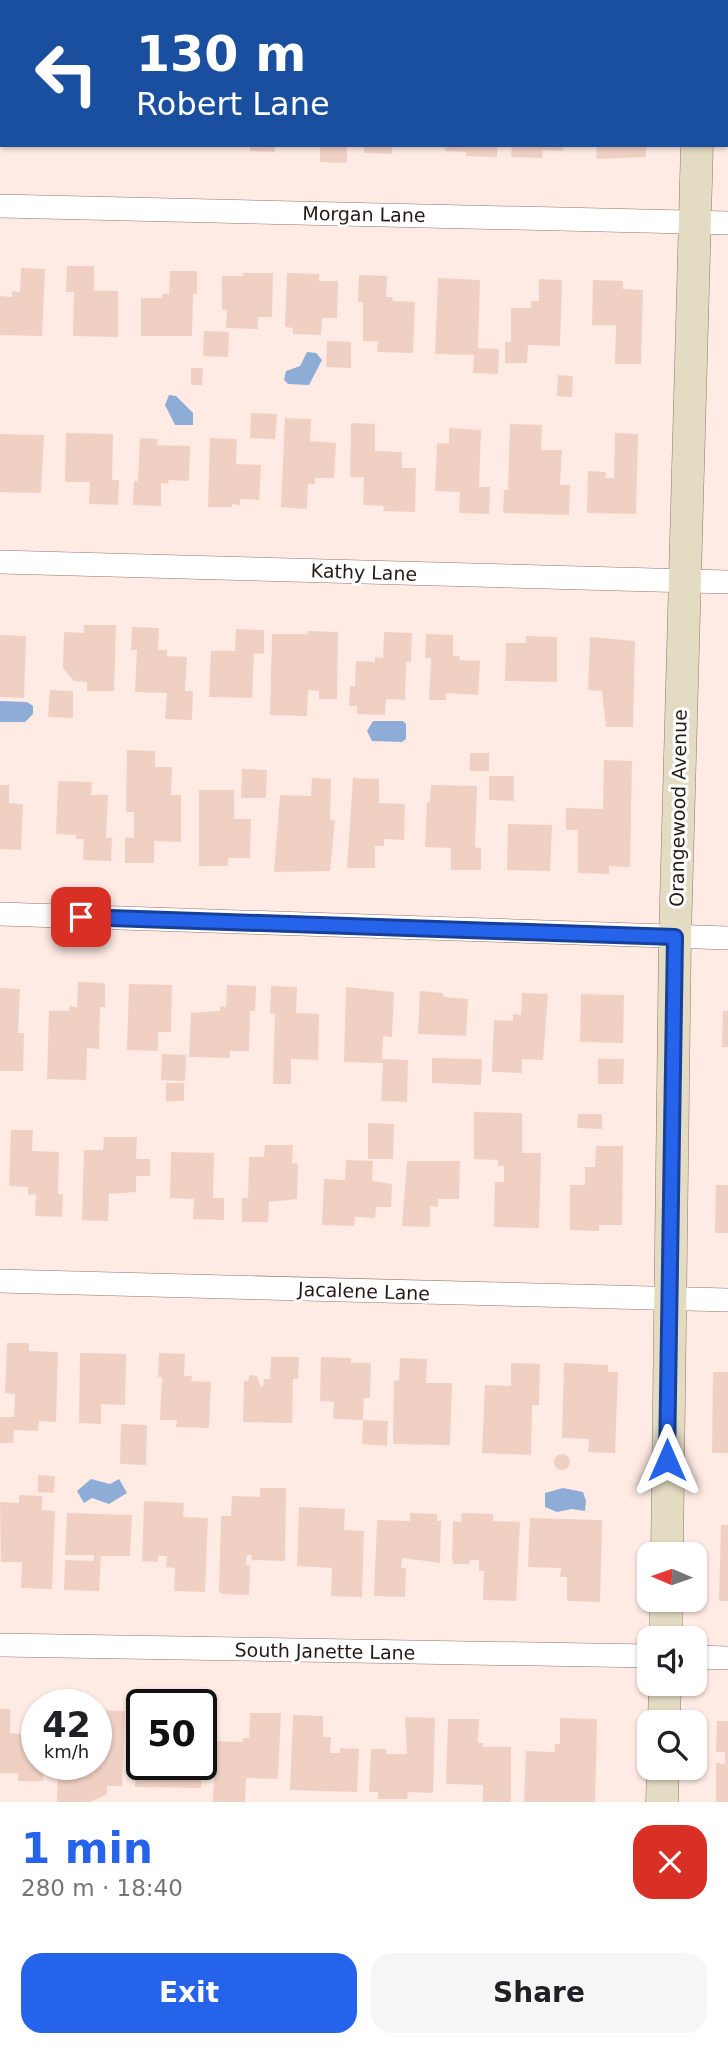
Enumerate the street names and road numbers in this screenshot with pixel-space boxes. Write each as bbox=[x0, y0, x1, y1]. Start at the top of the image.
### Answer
street label: Morgan Lane bbox=[302, 202, 426, 226]
street label: Kathy Lane bbox=[310, 559, 418, 585]
street label: Orangewood Avenue bbox=[665, 709, 691, 907]
street label: Jacalene Lane bbox=[297, 1278, 430, 1304]
street label: South Janette Lane bbox=[234, 1638, 416, 1664]

